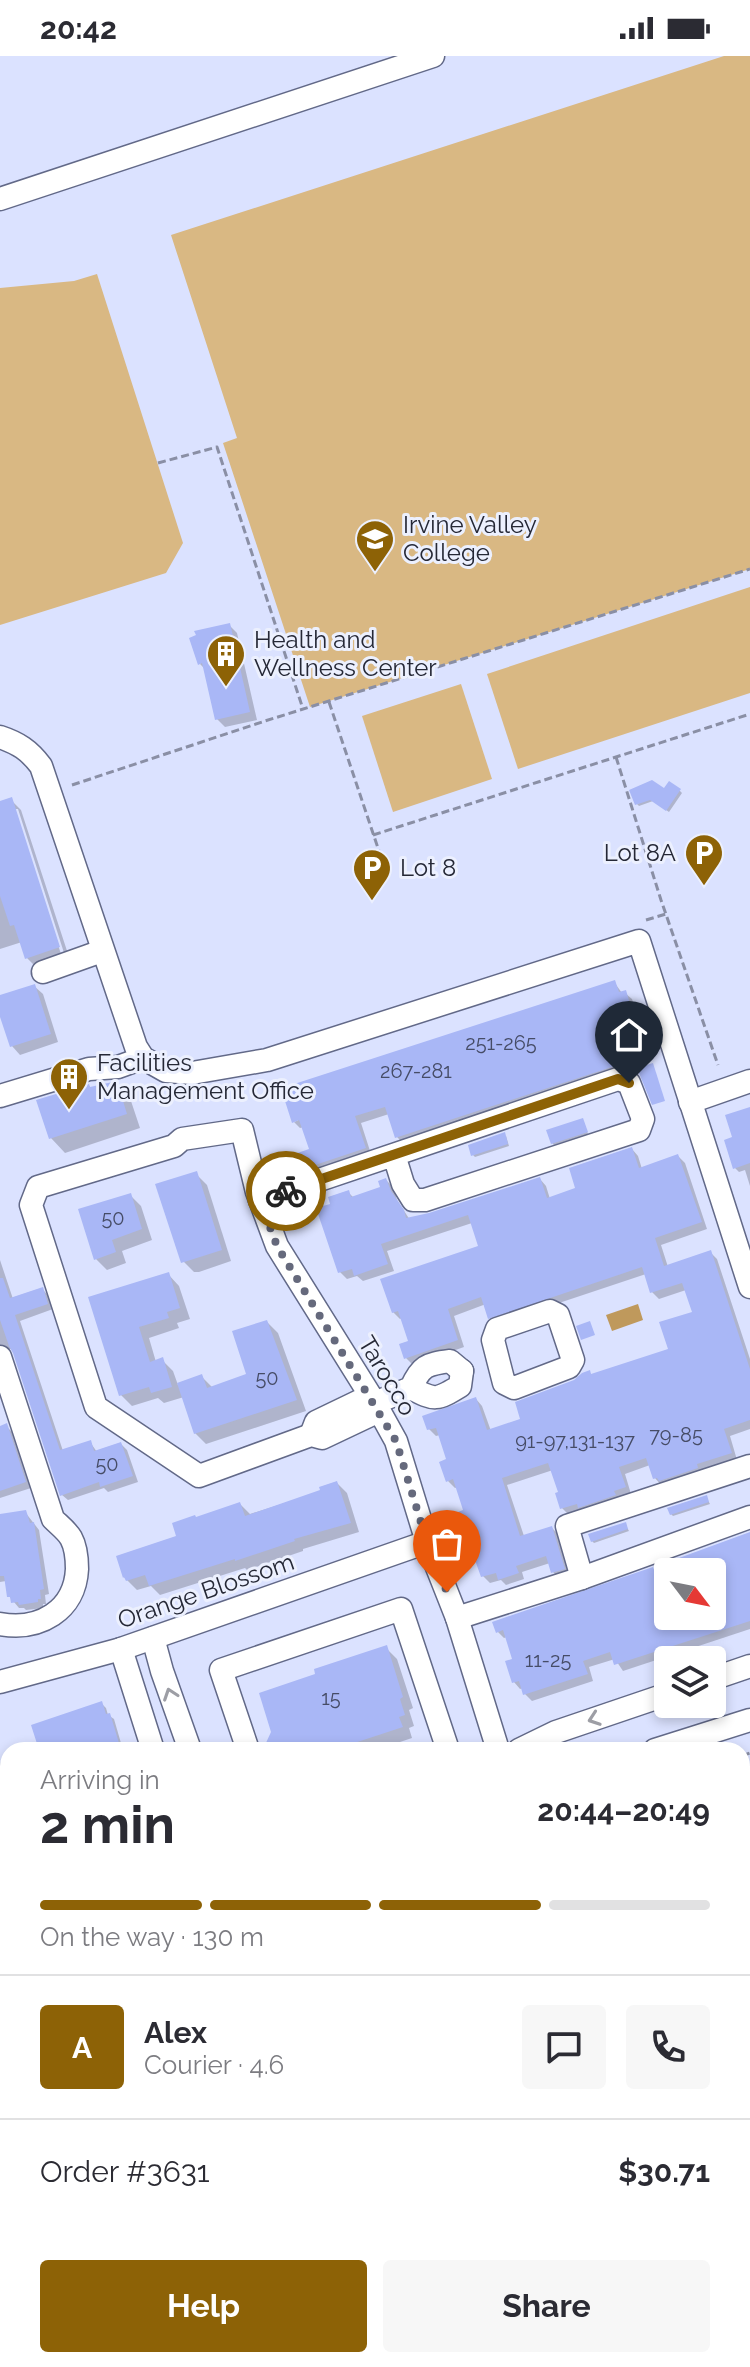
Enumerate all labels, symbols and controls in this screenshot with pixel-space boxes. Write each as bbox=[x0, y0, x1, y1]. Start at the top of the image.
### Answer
text: 20:42 bbox=[40, 11, 117, 46]
place label: Irvine Valley College bbox=[403, 510, 537, 567]
school or university icon: Irvine Valley College bbox=[354, 518, 396, 573]
place label: Health and Wellness Center bbox=[254, 625, 437, 682]
building icon: Health and Wellness Center bbox=[205, 633, 247, 688]
parking icon: Lot 8A bbox=[683, 832, 725, 887]
place label: Lot 8A bbox=[604, 838, 676, 867]
parking icon: Lot 8 bbox=[351, 847, 393, 902]
place label: Lot 8 bbox=[400, 853, 456, 882]
pin bbox=[595, 1001, 663, 1083]
icon: home bbox=[607, 1013, 651, 1057]
house number: 251-265 bbox=[465, 1031, 537, 1055]
place label: Facilities Management Office bbox=[97, 1048, 314, 1105]
building icon: Facilities Management Office bbox=[48, 1056, 90, 1111]
house number: 267-281 bbox=[380, 1059, 452, 1083]
courier bbox=[246, 1151, 326, 1231]
icon: bike bbox=[264, 1169, 308, 1213]
house number: 50 bbox=[101, 1206, 125, 1230]
street label: Tarocco bbox=[352, 1331, 423, 1421]
house number: 50 bbox=[255, 1366, 279, 1390]
house number: 79-85 bbox=[649, 1423, 703, 1447]
house number: 91-97,131-137 bbox=[515, 1429, 635, 1453]
house number: 50 bbox=[95, 1452, 119, 1476]
pin bbox=[413, 1510, 481, 1592]
icon: bag bbox=[425, 1522, 469, 1566]
street label: Orange Blossom bbox=[114, 1547, 298, 1634]
north arrow bbox=[654, 1558, 726, 1630]
map controls bbox=[654, 1558, 726, 1718]
button: layers bbox=[654, 1646, 726, 1718]
house number: 11-25 bbox=[525, 1648, 571, 1672]
house number: 15 bbox=[321, 1686, 341, 1710]
one-way arrow bbox=[163, 1688, 180, 1702]
one-way arrow bbox=[588, 1710, 602, 1726]
text: Arriving in bbox=[40, 1765, 160, 1795]
text: 20:44–20:49 bbox=[537, 1793, 710, 1828]
text: 2 min bbox=[40, 1794, 175, 1855]
text: On the way · 130 m bbox=[40, 1922, 264, 1952]
button: chat bbox=[522, 2005, 606, 2089]
button: phone bbox=[626, 2005, 710, 2089]
text: Alex bbox=[144, 2015, 207, 2050]
text: A bbox=[72, 2030, 92, 2065]
text: Courier · 4.6 bbox=[144, 2050, 284, 2080]
text: Order #3631 bbox=[40, 2154, 210, 2189]
text: $30.71 bbox=[618, 2154, 710, 2189]
button: Help bbox=[40, 2260, 367, 2352]
button: Share bbox=[383, 2260, 710, 2352]

